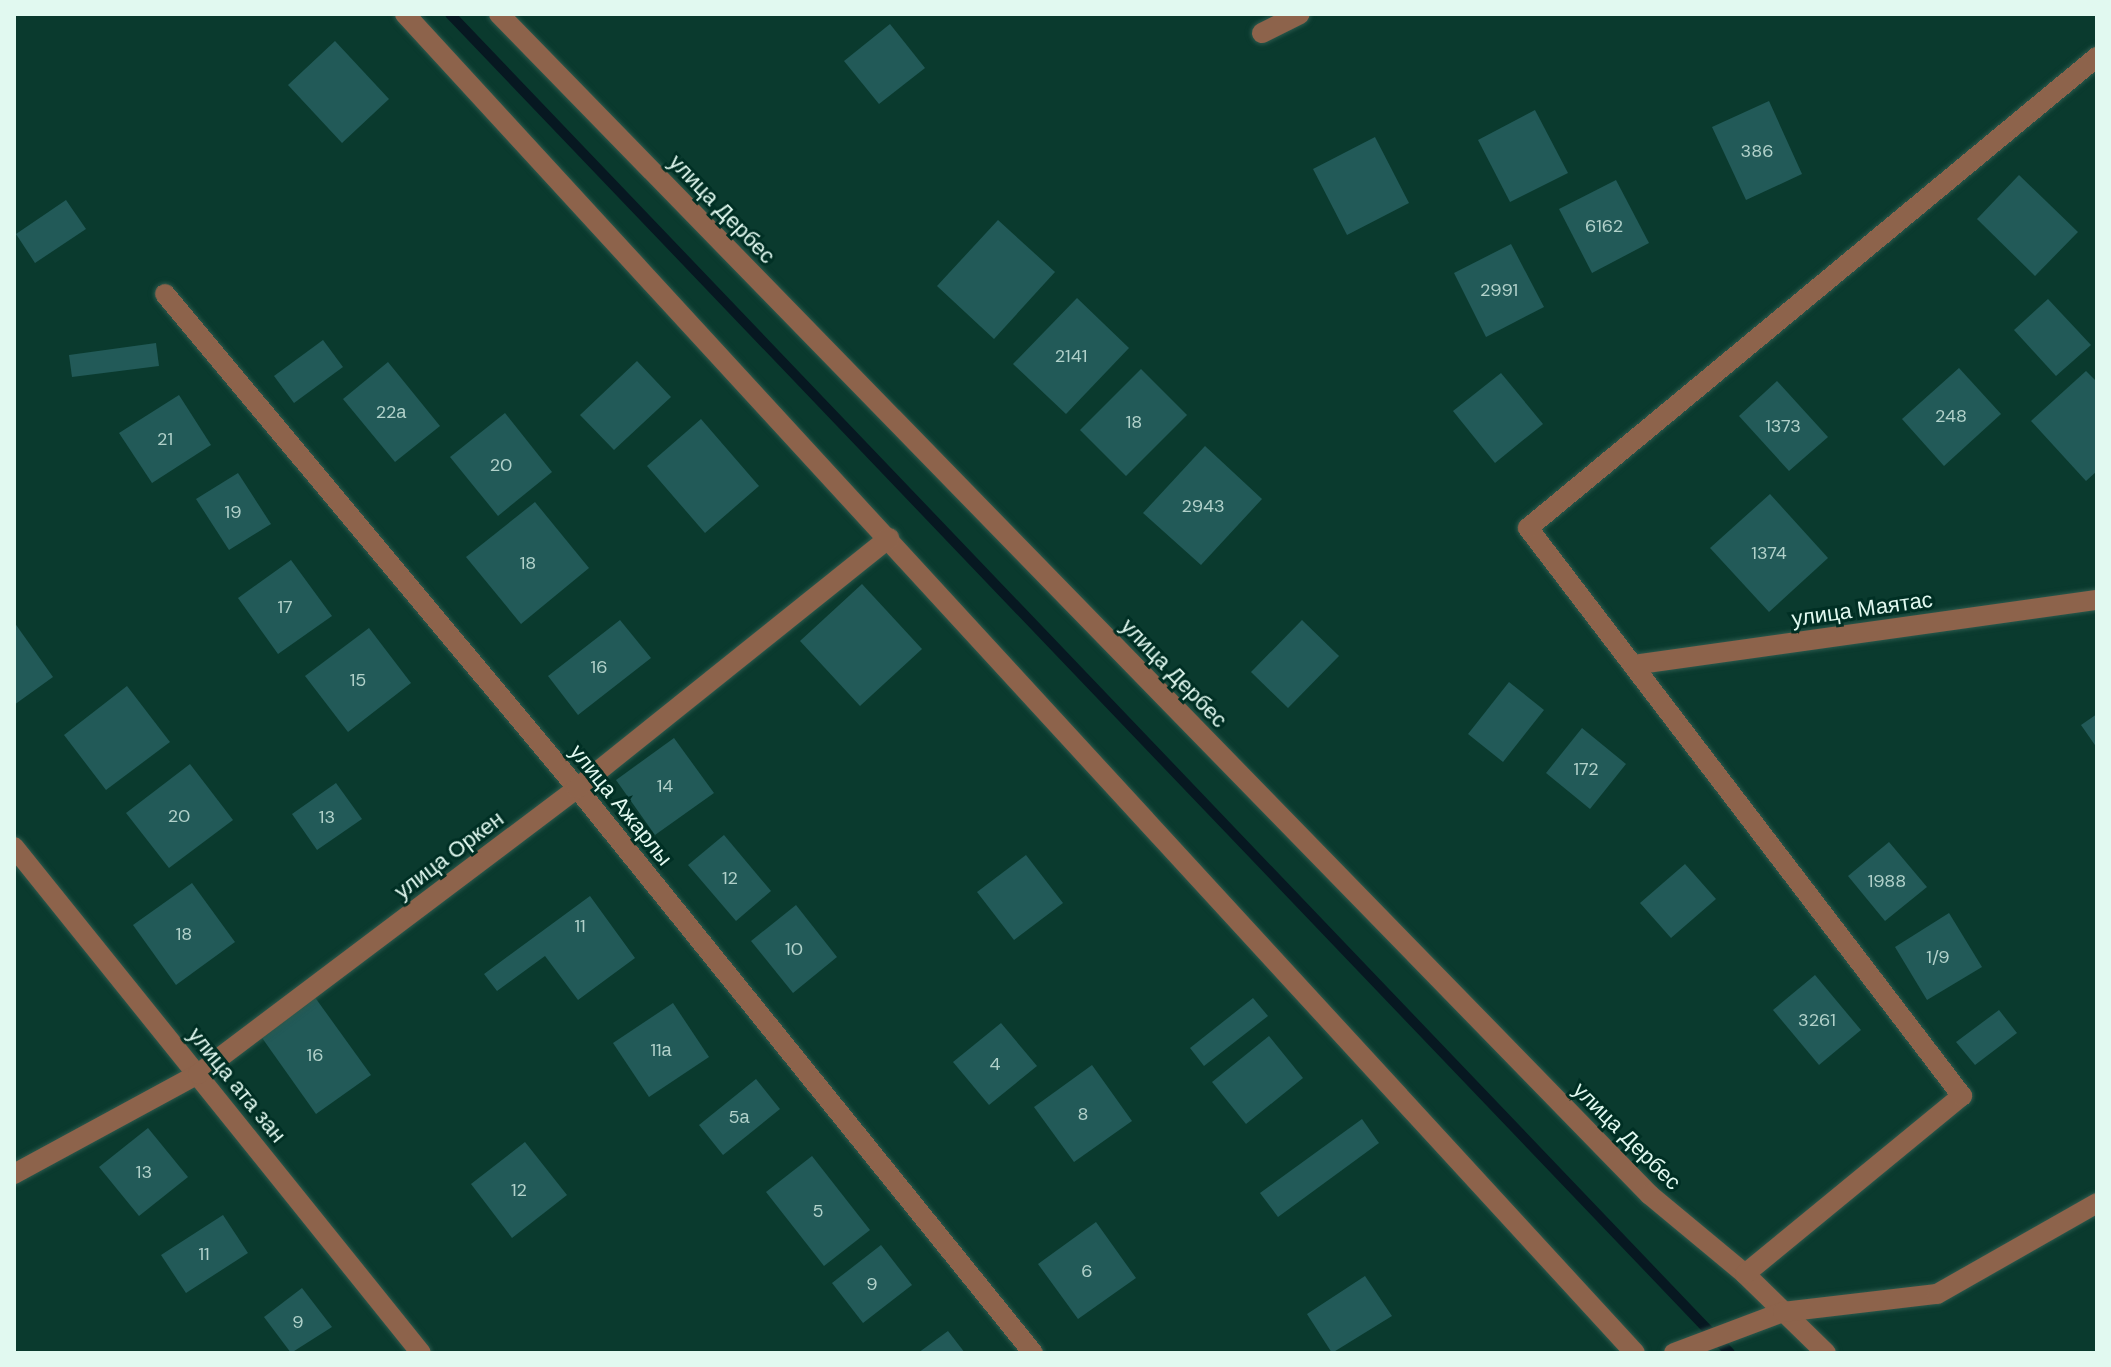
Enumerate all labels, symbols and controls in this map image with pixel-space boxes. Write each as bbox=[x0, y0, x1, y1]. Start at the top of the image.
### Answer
house number: 386 bbox=[1741, 140, 1773, 162]
street label: улица Дербес bbox=[663, 149, 781, 269]
house number: 6162 bbox=[1585, 215, 1623, 237]
house number: 2991 bbox=[1480, 279, 1518, 301]
house number: 2141 bbox=[1055, 345, 1087, 367]
house number: 22а bbox=[376, 401, 406, 423]
house number: 248 bbox=[1935, 405, 1967, 427]
house number: 18 bbox=[1126, 411, 1142, 433]
house number: 1373 bbox=[1765, 415, 1801, 437]
house number: 21 bbox=[157, 428, 173, 450]
house number: 20 bbox=[490, 454, 512, 476]
house number: 2943 bbox=[1181, 495, 1225, 517]
house number: 19 bbox=[225, 501, 241, 523]
house number: 1374 bbox=[1751, 542, 1787, 564]
house number: 18 bbox=[520, 552, 536, 574]
street label: улица Маятас bbox=[1790, 586, 1934, 632]
house number: 17 bbox=[277, 596, 293, 618]
street label: улица Дербес bbox=[1115, 613, 1233, 733]
house number: 16 bbox=[591, 656, 607, 678]
house number: 15 bbox=[350, 669, 366, 691]
street label: улица Ажарлы bbox=[564, 739, 678, 871]
house number: 172 bbox=[1573, 758, 1599, 780]
house number: 14 bbox=[657, 775, 673, 797]
house number: 20 bbox=[168, 805, 190, 827]
street label: улица Оркен bbox=[389, 805, 509, 905]
house number: 13 bbox=[319, 806, 335, 828]
house number: 12 bbox=[722, 867, 738, 889]
house number: 1988 bbox=[1868, 870, 1906, 892]
house number: 11 bbox=[574, 915, 586, 937]
house number: 18 bbox=[176, 923, 192, 945]
house number: 10 bbox=[785, 938, 803, 960]
house number: 1/9 bbox=[1926, 946, 1950, 968]
house number: 3261 bbox=[1798, 1009, 1836, 1031]
street label: улица ата зан bbox=[183, 1022, 291, 1148]
house number: 11а bbox=[650, 1039, 672, 1061]
house number: 16 bbox=[307, 1044, 323, 1066]
house number: 4 bbox=[990, 1053, 1000, 1075]
street label: улица Дербес bbox=[1568, 1077, 1686, 1195]
house number: 8 bbox=[1078, 1103, 1088, 1125]
house number: 5а bbox=[729, 1106, 749, 1128]
house number: 13 bbox=[136, 1161, 152, 1183]
house number: 12 bbox=[511, 1179, 527, 1201]
house number: 5 bbox=[813, 1200, 823, 1222]
house number: 11 bbox=[198, 1243, 210, 1265]
house number: 6 bbox=[1081, 1260, 1093, 1282]
house number: 9 bbox=[866, 1273, 878, 1295]
house number: 9 bbox=[292, 1311, 304, 1333]

